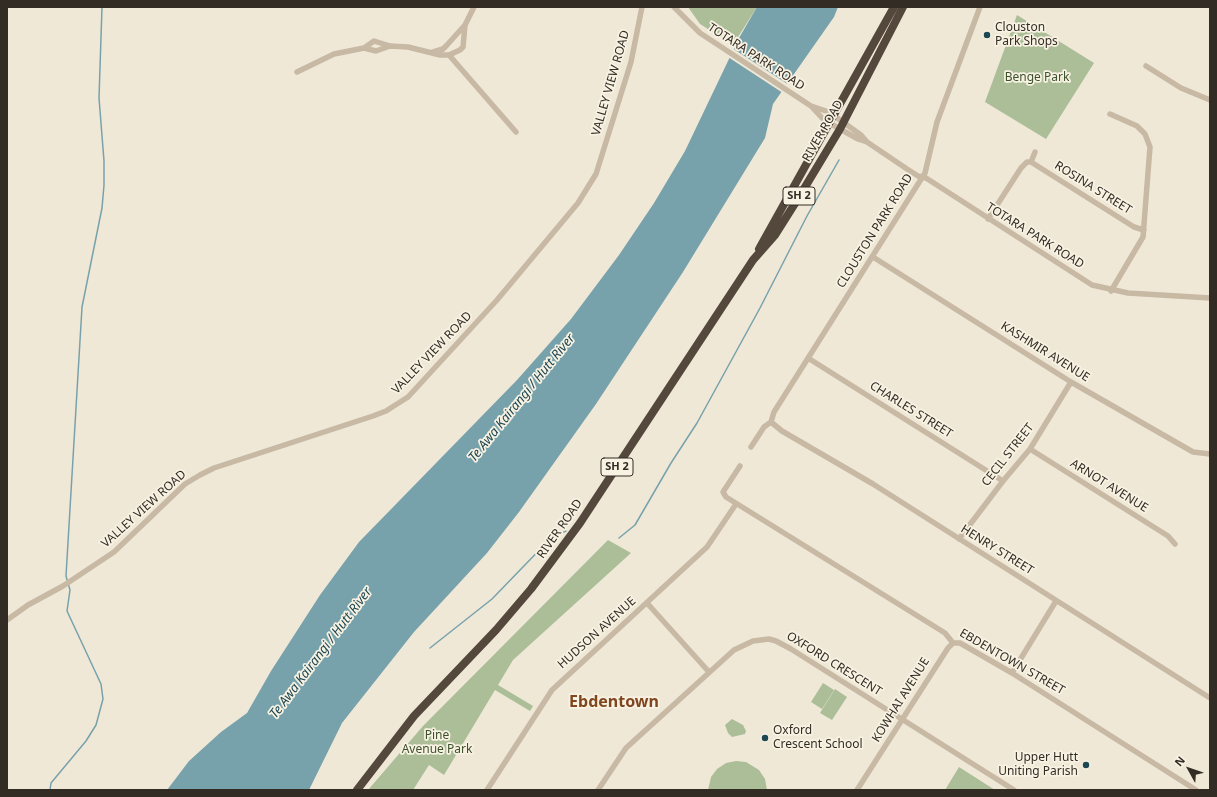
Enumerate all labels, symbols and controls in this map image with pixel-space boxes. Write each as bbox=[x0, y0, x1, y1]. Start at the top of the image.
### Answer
street label: TOTARA PARK ROAD bbox=[705, 20, 807, 94]
place label: Clouston Park Shops bbox=[995, 21, 1058, 49]
street label: VALLEY VIEW ROAD bbox=[589, 29, 633, 137]
marker: Clouston Park Shops bbox=[982, 30, 992, 40]
park label: Benge Park bbox=[1005, 71, 1069, 85]
street label: RIVER ROAD bbox=[800, 98, 846, 164]
street label: ROSINA STREET bbox=[1052, 159, 1134, 217]
street label: CLOUSTON PARK ROAD bbox=[834, 171, 916, 291]
road number: SH 2 bbox=[783, 187, 815, 205]
street label: TOTARA PARK ROAD bbox=[983, 200, 1087, 272]
street label: VALLEY VIEW ROAD bbox=[389, 309, 475, 397]
street label: KASHMIR AVENUE bbox=[998, 319, 1092, 385]
water label: Te Awa Kairangi / Hutt River bbox=[466, 331, 578, 465]
street label: CHARLES STREET bbox=[867, 379, 955, 441]
street label: CECIL STREET bbox=[979, 421, 1037, 489]
street label: ARNOT AVENUE bbox=[1068, 456, 1150, 516]
road number: SH 2 bbox=[601, 458, 633, 476]
street label: VALLEY VIEW ROAD bbox=[99, 467, 189, 551]
street label: RIVER ROAD bbox=[534, 497, 586, 561]
street label: HENRY STREET bbox=[958, 522, 1036, 578]
water label: Te Awa Kairangi / Hutt River bbox=[267, 584, 375, 722]
street label: HUDSON AVENUE bbox=[555, 594, 639, 672]
street label: EBDENTOWN STREET bbox=[957, 626, 1067, 698]
street label: OXFORD CRESCENT bbox=[784, 629, 884, 699]
street label: KOWHAI AVENUE bbox=[869, 655, 933, 745]
district label: Ebdentown bbox=[569, 692, 659, 712]
place label: Oxford Crescent School bbox=[773, 724, 863, 752]
park label: Pine Avenue Park bbox=[402, 729, 472, 757]
marker: Oxford Crescent School bbox=[760, 733, 770, 743]
north arrow bbox=[1169, 749, 1209, 789]
place label: Upper Hutt Uniting Parish bbox=[998, 751, 1078, 779]
text: N bbox=[1171, 753, 1188, 769]
marker: Upper Hutt Uniting Parish bbox=[1081, 760, 1091, 770]

